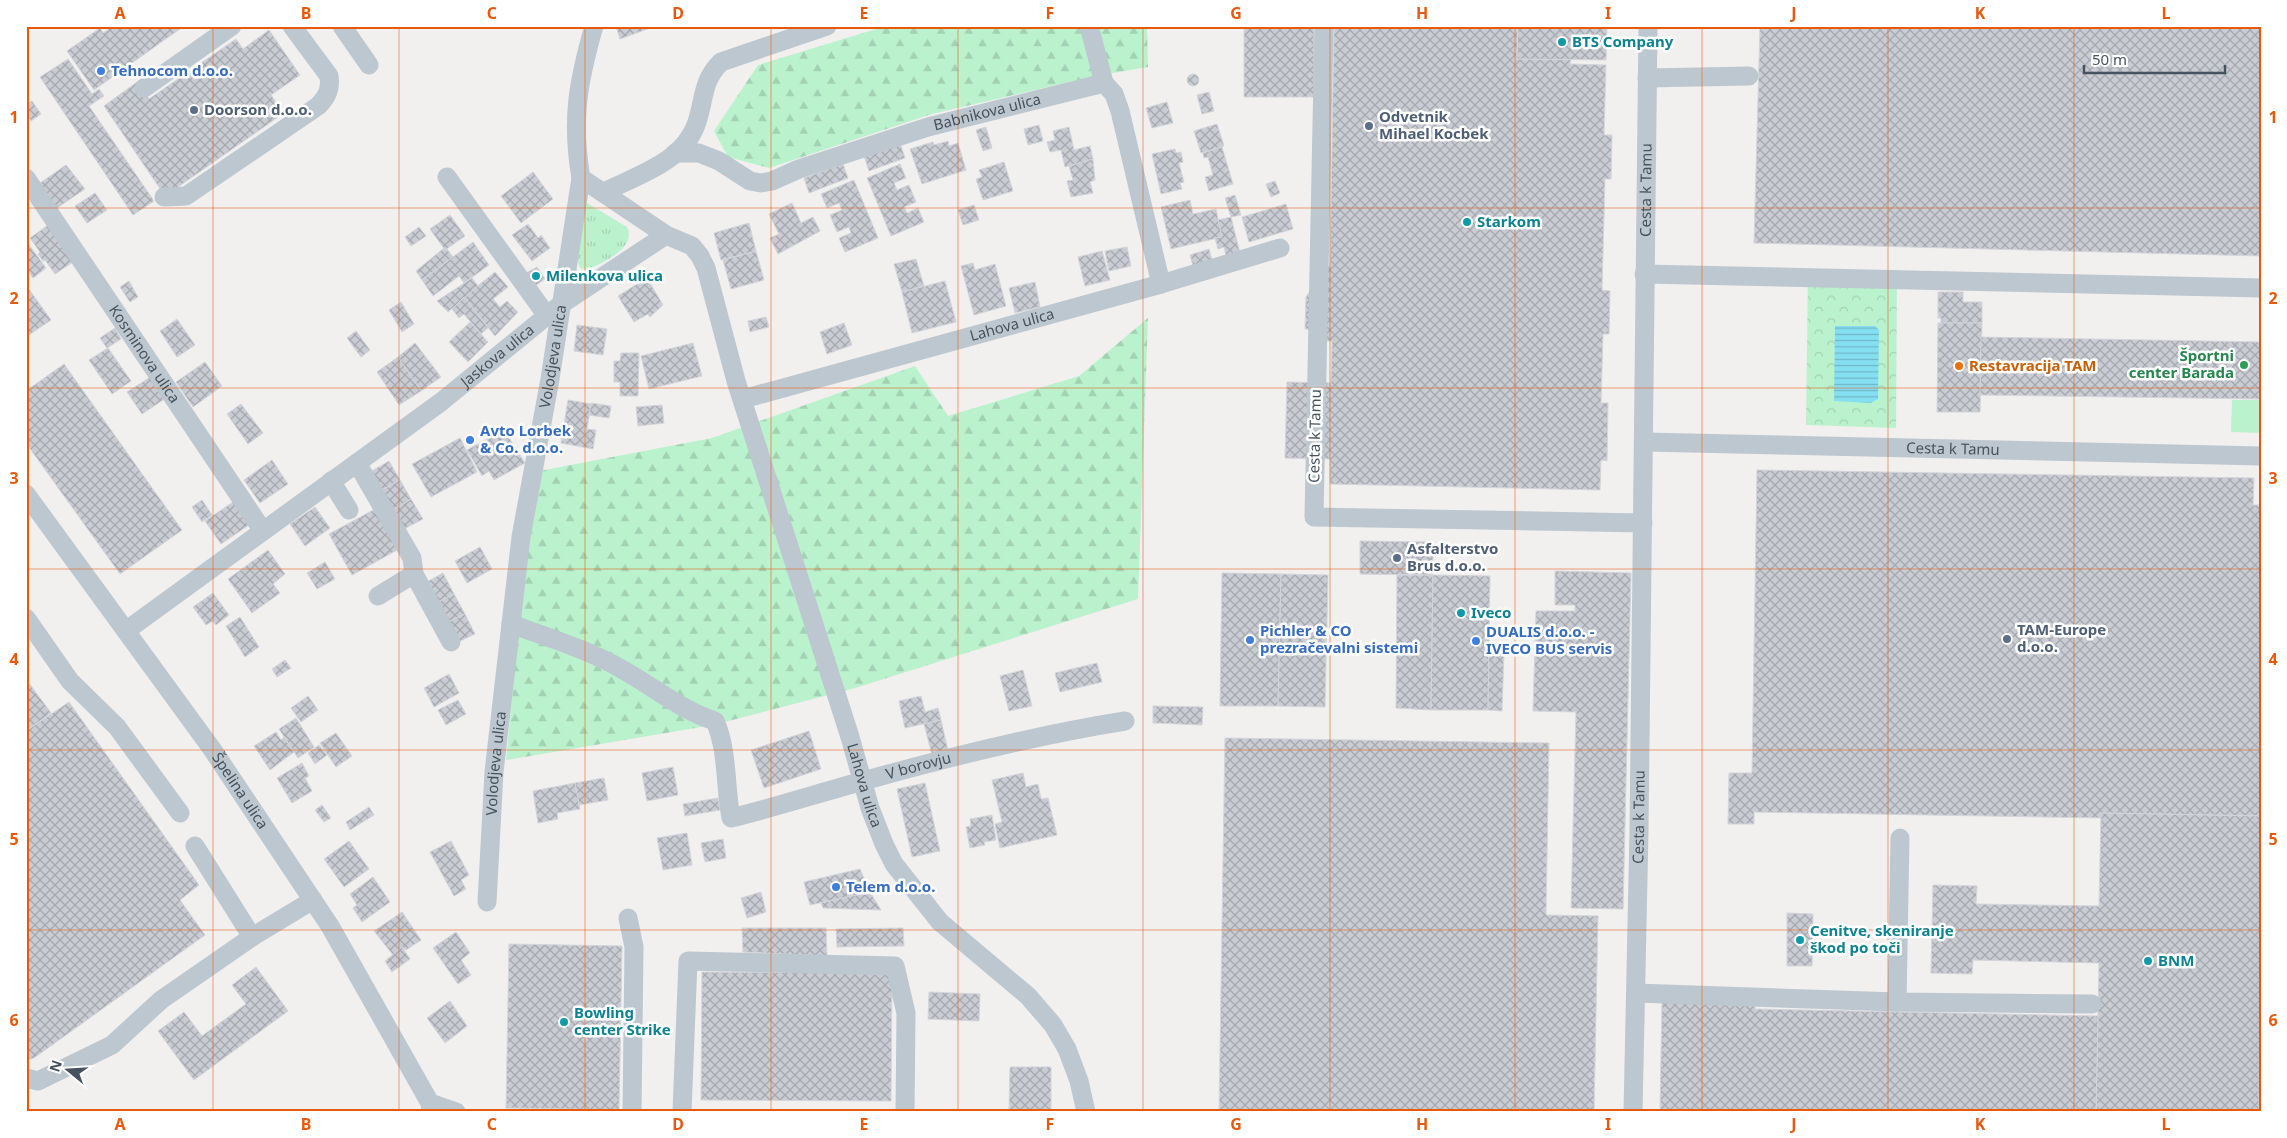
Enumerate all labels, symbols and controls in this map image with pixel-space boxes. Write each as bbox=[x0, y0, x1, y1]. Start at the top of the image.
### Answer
text: A bbox=[114, 2, 126, 24]
text: B bbox=[301, 2, 311, 24]
text: C bbox=[487, 2, 497, 24]
text: D bbox=[672, 2, 684, 24]
text: E bbox=[860, 2, 869, 24]
text: F bbox=[1046, 2, 1054, 24]
text: G bbox=[1230, 2, 1242, 24]
text: H bbox=[1416, 2, 1428, 24]
text: I bbox=[1605, 2, 1611, 24]
text: J bbox=[1789, 2, 1797, 24]
text: K bbox=[1975, 2, 1986, 24]
text: L bbox=[2162, 2, 2171, 24]
place label: BTS Company bbox=[1572, 31, 1674, 51]
marker: BTS Company bbox=[1556, 36, 1568, 48]
scale bar bbox=[2084, 42, 2226, 74]
text: 50 m bbox=[2092, 49, 2127, 69]
place label: Tehnocom d.o.o. bbox=[111, 60, 233, 80]
marker: Tehnocom d.o.o. bbox=[95, 65, 107, 77]
street label: Babnikova ulica bbox=[931, 88, 1043, 134]
place label: Doorson d.o.o. bbox=[204, 99, 312, 119]
marker: Doorson d.o.o. bbox=[188, 104, 200, 116]
text: 1 bbox=[9, 106, 19, 128]
place label: Odvetnik Mihael Kocbek bbox=[1379, 106, 1489, 143]
text: 1 bbox=[2268, 106, 2278, 128]
marker: Odvetnik Mihael Kocbek bbox=[1363, 120, 1375, 132]
street label: Cesta k Tamu bbox=[1635, 143, 1656, 237]
place label: Starkom bbox=[1477, 211, 1541, 231]
marker: Starkom bbox=[1461, 216, 1473, 228]
place label: Milenkova ulica bbox=[546, 265, 663, 285]
marker: Milenkova ulica bbox=[530, 270, 542, 282]
text: 2 bbox=[9, 287, 19, 309]
text: 2 bbox=[2268, 287, 2278, 309]
street label: Kosminova ulica bbox=[105, 300, 185, 406]
street label: Volodjeva ulica bbox=[534, 303, 570, 410]
street label: Lahova ulica bbox=[967, 303, 1056, 345]
street label: Jaskova ulica bbox=[455, 319, 538, 392]
place label: Športni center Barada bbox=[2129, 345, 2234, 382]
place label: Restavracija TAM bbox=[1969, 355, 2097, 375]
marker: Športni center Barada bbox=[2238, 359, 2250, 371]
marker: Restavracija TAM bbox=[1953, 360, 1965, 372]
street label: Cesta k Tamu bbox=[1303, 389, 1325, 483]
place label: Avto Lorbek & Co. d.o.o. bbox=[480, 420, 572, 457]
marker: Avto Lorbek & Co. d.o.o. bbox=[464, 434, 476, 446]
street label: Cesta k Tamu bbox=[1906, 437, 2000, 459]
text: 3 bbox=[9, 467, 19, 489]
text: 3 bbox=[2268, 467, 2278, 489]
place label: Asfalterstvo Brus d.o.o. bbox=[1407, 538, 1498, 575]
marker: Asfalterstvo Brus d.o.o. bbox=[1391, 552, 1403, 564]
place label: Iveco bbox=[1471, 602, 1511, 622]
marker: Iveco bbox=[1455, 607, 1467, 619]
place label: TAM-Europe d.o.o. bbox=[2017, 619, 2106, 656]
place label: Pichler & CO prezračevalni sistemi bbox=[1260, 620, 1418, 657]
place label: DUALIS d.o.o. - IVECO BUS servis bbox=[1486, 621, 1612, 658]
marker: TAM-Europe d.o.o. bbox=[2001, 633, 2013, 645]
marker: Pichler & CO prezračevalni sistemi bbox=[1244, 634, 1256, 646]
marker: DUALIS d.o.o. - IVECO BUS servis bbox=[1470, 635, 1482, 647]
text: 4 bbox=[9, 648, 19, 670]
text: 4 bbox=[2268, 648, 2278, 670]
street label: Volodjeva ulica bbox=[481, 710, 510, 816]
street label: Lahova ulica bbox=[843, 741, 888, 830]
street label: V borovju bbox=[883, 747, 953, 783]
street label: Špelina ulica bbox=[208, 748, 273, 833]
street label: Cesta k Tamu bbox=[1627, 770, 1649, 864]
text: 5 bbox=[9, 828, 19, 850]
text: 5 bbox=[2268, 828, 2278, 850]
place label: Telem d.o.o. bbox=[846, 876, 935, 896]
marker: Telem d.o.o. bbox=[830, 881, 842, 893]
place label: Cenitve, skeniranje škod po toči bbox=[1810, 920, 1954, 957]
marker: Cenitve, skeniranje škod po toči bbox=[1794, 934, 1806, 946]
place label: BNM bbox=[2158, 950, 2194, 970]
marker: BNM bbox=[2142, 955, 2154, 967]
place label: Bowling center Strike bbox=[574, 1002, 671, 1039]
text: 6 bbox=[9, 1009, 19, 1031]
text: 6 bbox=[2268, 1009, 2278, 1031]
marker: Bowling center Strike bbox=[558, 1016, 570, 1028]
north arrow bbox=[42, 1046, 92, 1096]
text: N bbox=[44, 1057, 66, 1074]
text: A bbox=[114, 1113, 126, 1135]
text: B bbox=[301, 1113, 311, 1135]
text: C bbox=[487, 1113, 497, 1135]
text: D bbox=[672, 1113, 684, 1135]
text: E bbox=[860, 1113, 869, 1135]
text: F bbox=[1046, 1113, 1054, 1135]
text: G bbox=[1230, 1113, 1242, 1135]
text: H bbox=[1416, 1113, 1428, 1135]
text: I bbox=[1605, 1113, 1611, 1135]
text: J bbox=[1789, 1113, 1797, 1135]
text: K bbox=[1975, 1113, 1986, 1135]
text: L bbox=[2162, 1113, 2171, 1135]

